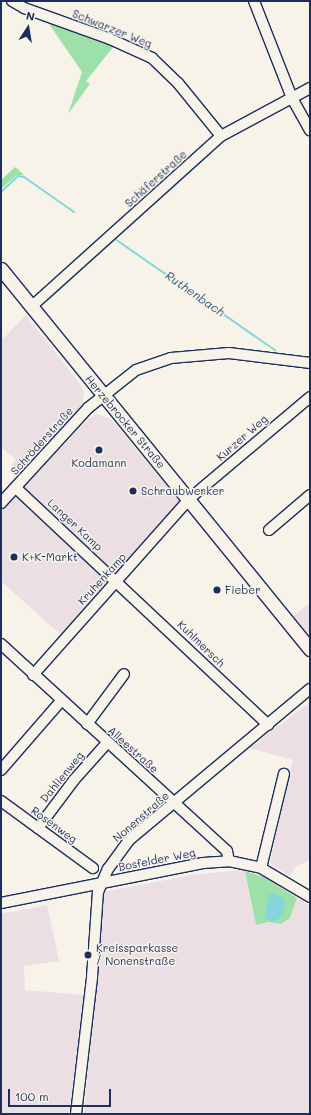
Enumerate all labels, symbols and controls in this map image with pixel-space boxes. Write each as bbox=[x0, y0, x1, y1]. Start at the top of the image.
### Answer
street label: Schwarzer Weg bbox=[70, 7, 154, 51]
north arrow bbox=[8, 8, 48, 48]
text: N bbox=[25, 8, 36, 24]
street label: Schäferstraße bbox=[122, 148, 190, 210]
water label: Ruthenbach bbox=[162, 268, 228, 320]
street label: Herzebrocker Straße bbox=[82, 373, 168, 471]
street label: Schröderstraße bbox=[8, 404, 76, 478]
street label: Kurzer Weg bbox=[214, 412, 270, 464]
marker: Kodamann bbox=[94, 445, 104, 455]
place label: Kodamann bbox=[72, 456, 126, 470]
place label: Schraubwerker bbox=[141, 484, 224, 498]
marker: Schraubwerker bbox=[128, 486, 138, 496]
street label: Langer Kamp bbox=[45, 496, 105, 554]
place label: K+K-Markt bbox=[22, 550, 78, 564]
street label: Kruhenkamp bbox=[75, 550, 129, 608]
marker: K+K-Markt bbox=[9, 552, 19, 562]
place label: Fieber bbox=[225, 583, 261, 597]
marker: Fieber bbox=[212, 585, 222, 595]
street label: Kuhlmersch bbox=[175, 618, 227, 670]
street label: Alleestraße bbox=[105, 724, 161, 776]
street label: Dahlienweg bbox=[38, 749, 86, 805]
street label: Nonenstraße bbox=[110, 789, 172, 845]
street label: Rosenweg bbox=[28, 804, 80, 846]
street label: Bosfelder Weg bbox=[117, 846, 197, 874]
place label: Kreissparkasse / Nonenstraße bbox=[96, 942, 178, 968]
marker: Kreissparkasse / Nonenstraße bbox=[83, 950, 93, 960]
scale bar bbox=[10, 1081, 113, 1107]
text: 100 m bbox=[15, 1088, 49, 1104]

